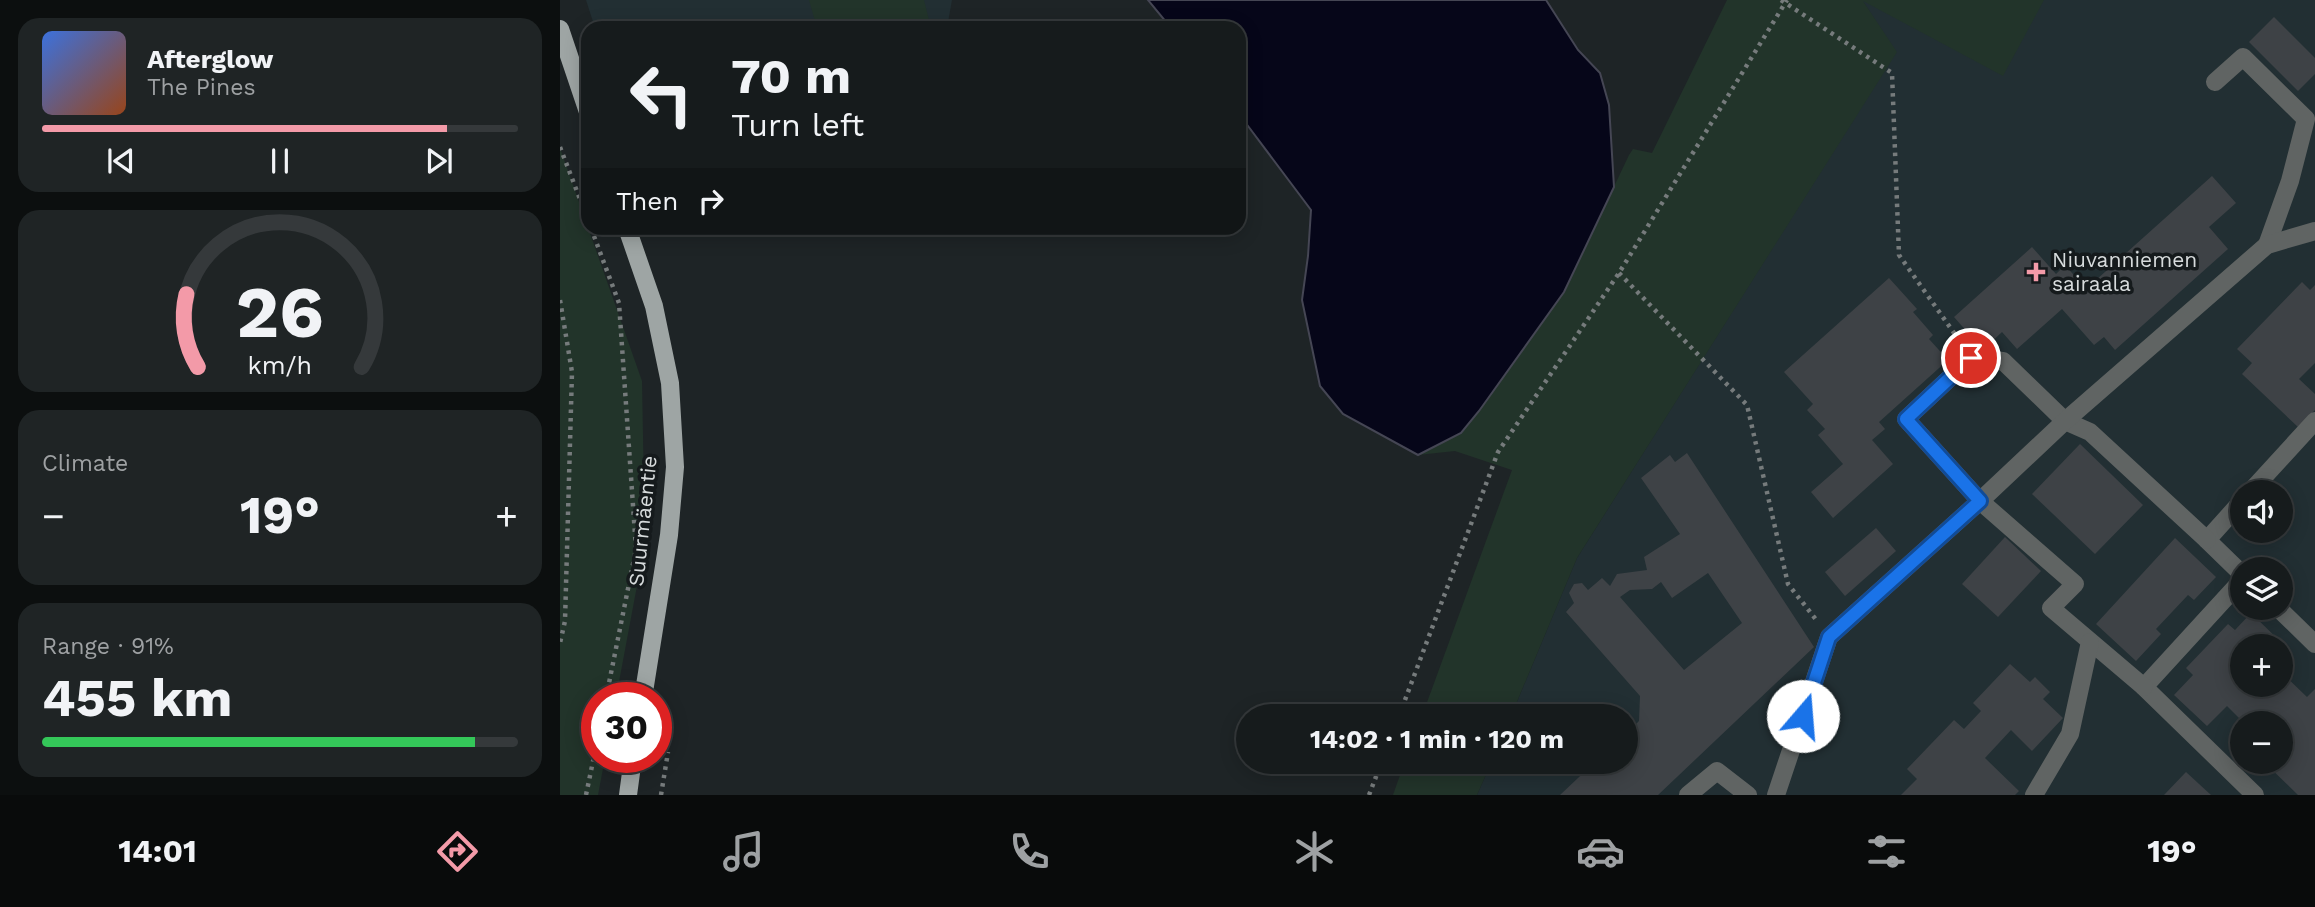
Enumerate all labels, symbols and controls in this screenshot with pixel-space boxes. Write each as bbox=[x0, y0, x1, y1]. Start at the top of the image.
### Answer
text: Afterglow bbox=[147, 44, 273, 74]
text: 70 m bbox=[731, 47, 851, 105]
icon: left bbox=[616, 49, 707, 140]
text: The Pines bbox=[147, 74, 256, 101]
text: Turn left bbox=[731, 106, 864, 144]
icon: previous bbox=[102, 142, 140, 180]
icon: pause bbox=[261, 142, 299, 180]
icon: next bbox=[420, 142, 458, 180]
icon: right bbox=[692, 182, 730, 220]
text: Then bbox=[616, 186, 678, 216]
place label: Niuvanniemen sairaala bbox=[2052, 247, 2197, 296]
marker: Niuvanniemen sairaala bbox=[2026, 262, 2046, 282]
text: 26 bbox=[236, 270, 324, 356]
pin bbox=[1941, 328, 2001, 388]
icon: arrive bbox=[1952, 339, 1990, 377]
text: km/h bbox=[248, 351, 312, 380]
text: Climate bbox=[42, 450, 128, 477]
street label: Suurmäentie bbox=[623, 454, 662, 588]
map controls bbox=[2230, 480, 2293, 774]
button: sound bbox=[2230, 480, 2293, 543]
text: 19° bbox=[240, 485, 320, 546]
text: − bbox=[42, 494, 65, 538]
text: + bbox=[495, 494, 518, 538]
button: layers bbox=[2230, 557, 2293, 620]
text: Range · 91% bbox=[42, 633, 174, 660]
button: + bbox=[2230, 634, 2293, 697]
text: 455 km bbox=[42, 668, 232, 729]
position arrow bbox=[1766, 679, 1840, 753]
speed limit sign: 30 bbox=[581, 682, 672, 773]
button: − bbox=[2230, 711, 2293, 774]
text: 14:02 · 1 min · 120 m bbox=[1310, 724, 1564, 754]
icon: directions bbox=[433, 827, 482, 876]
icon: music bbox=[719, 827, 768, 876]
icon: phone bbox=[1005, 827, 1054, 876]
icon: climate bbox=[1290, 827, 1339, 876]
icon: car bbox=[1576, 827, 1625, 876]
icon: filters bbox=[1862, 827, 1911, 876]
text: 14:01 bbox=[118, 832, 197, 870]
text: 19° bbox=[2147, 832, 2197, 870]

